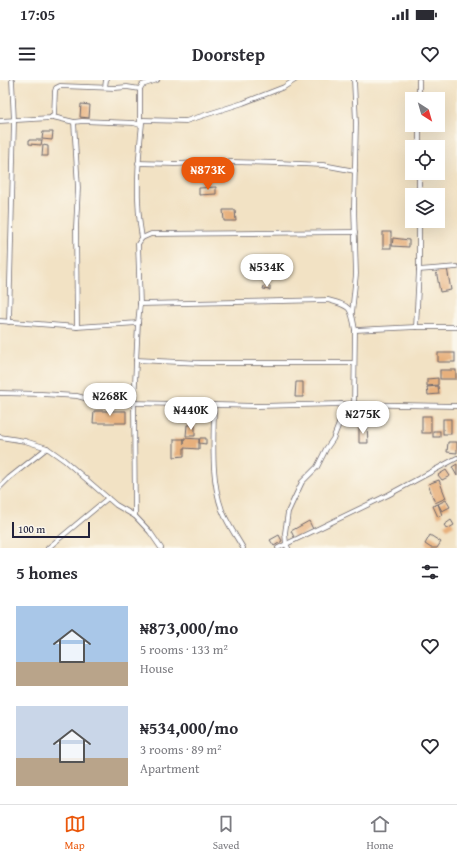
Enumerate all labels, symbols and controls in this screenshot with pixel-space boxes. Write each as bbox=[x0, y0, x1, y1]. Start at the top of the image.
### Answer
text: 17:05 bbox=[20, 4, 55, 25]
text: Doorstep bbox=[192, 41, 265, 68]
icon: menu bbox=[16, 43, 38, 65]
icon: heart bbox=[419, 43, 441, 65]
north arrow bbox=[405, 92, 445, 132]
map controls bbox=[405, 92, 445, 228]
button: locate bbox=[405, 140, 445, 180]
pin: ₦873K bbox=[180, 157, 236, 191]
text: ₦873K bbox=[190, 160, 226, 179]
button: layers bbox=[405, 188, 445, 228]
pin: ₦534K bbox=[239, 254, 295, 288]
text: ₦534K bbox=[249, 257, 285, 276]
pin: ₦268K bbox=[82, 383, 138, 417]
text: ₦268K bbox=[92, 386, 128, 405]
pin: ₦440K bbox=[163, 397, 219, 431]
text: ₦440K bbox=[173, 400, 209, 419]
pin: ₦275K bbox=[335, 401, 391, 435]
text: ₦275K bbox=[345, 404, 381, 423]
scale bar bbox=[12, 520, 90, 539]
text: 100 m bbox=[18, 521, 45, 537]
text: 5 homes bbox=[16, 560, 78, 585]
icon: filters bbox=[419, 561, 441, 583]
text: ₦873,000/mo bbox=[140, 615, 238, 640]
icon: home bbox=[48, 622, 96, 670]
icon: heart bbox=[419, 635, 441, 657]
text: 5 rooms · 133 m² bbox=[140, 640, 228, 659]
text: House bbox=[140, 659, 174, 678]
text: ₦534,000/mo bbox=[140, 715, 238, 740]
icon: home bbox=[48, 722, 96, 770]
icon: heart bbox=[419, 735, 441, 757]
text: 3 rooms · 89 m² bbox=[140, 740, 222, 759]
text: Apartment bbox=[140, 759, 200, 778]
tab: Map bbox=[64, 813, 86, 853]
tab: Saved bbox=[213, 813, 239, 853]
tab: Home bbox=[366, 813, 393, 853]

